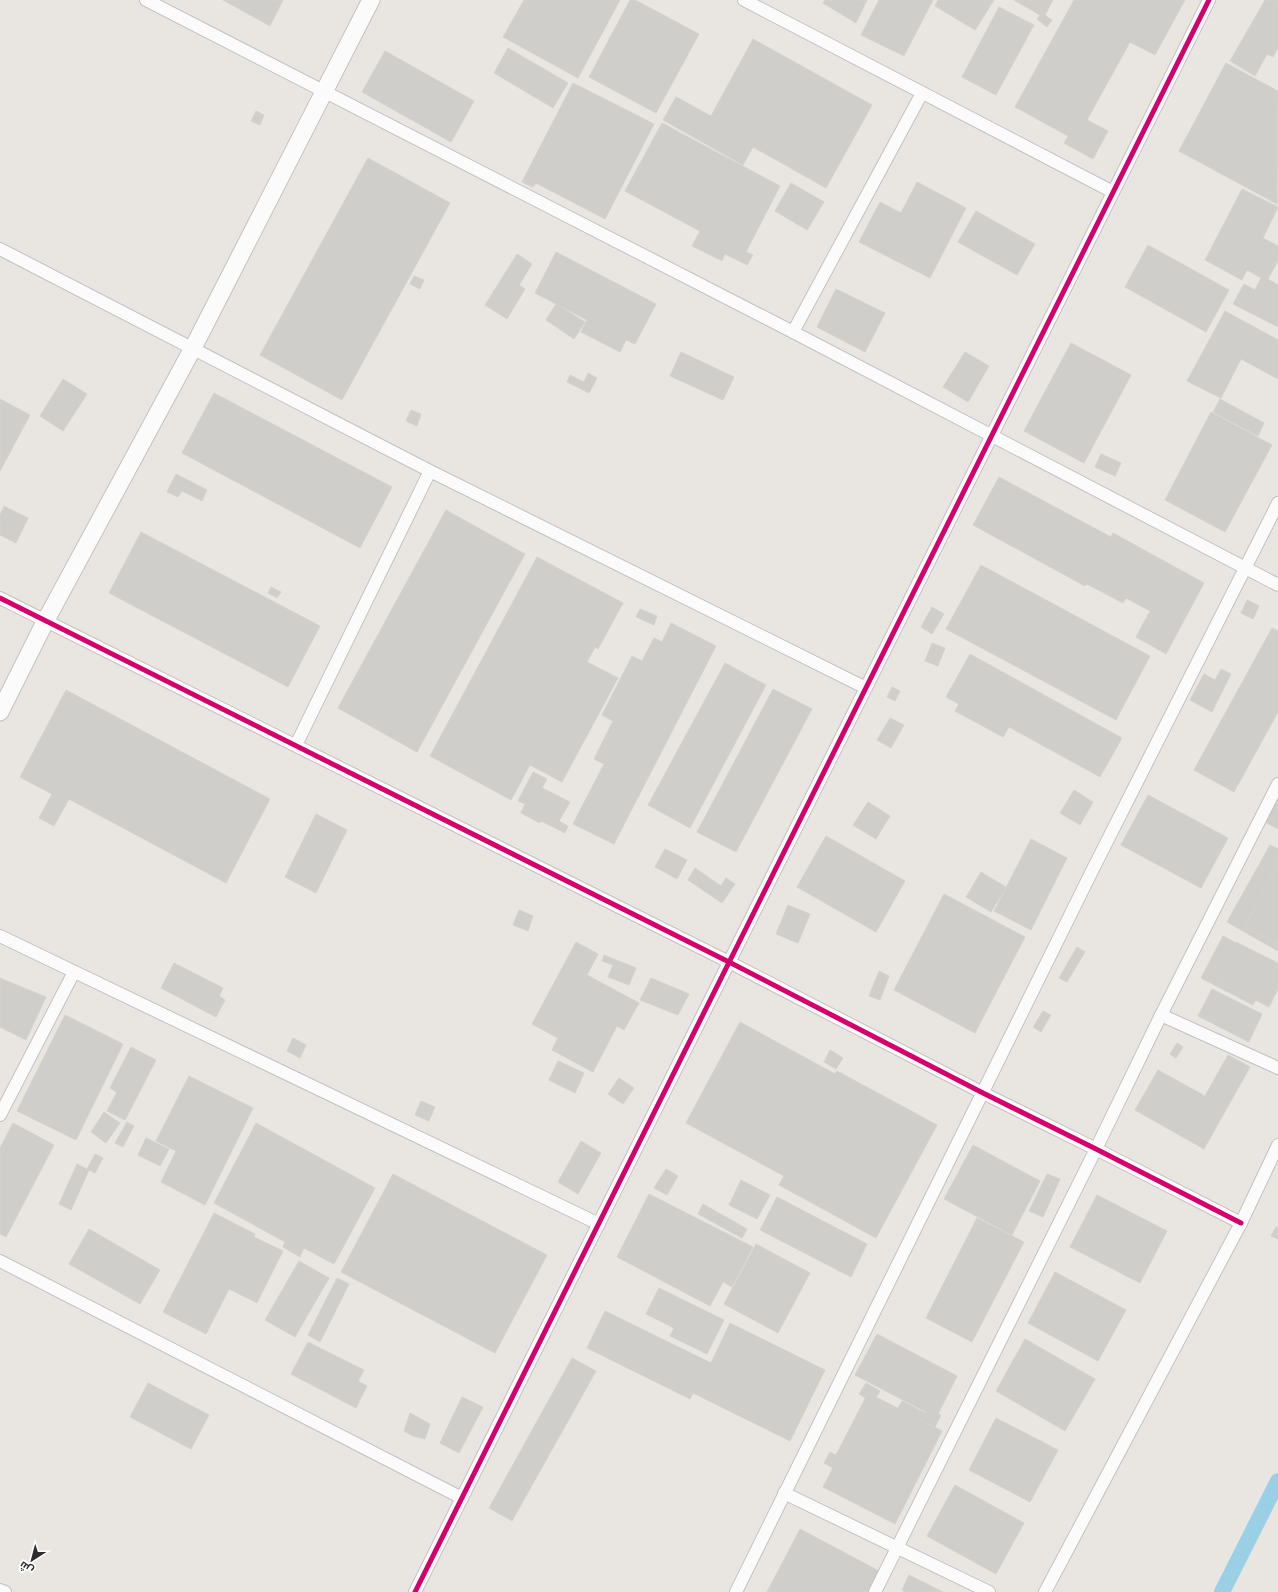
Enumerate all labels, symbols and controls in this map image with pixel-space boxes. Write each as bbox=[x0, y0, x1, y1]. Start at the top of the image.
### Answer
north arrow bbox=[12, 1540, 52, 1580]
text: ش bbox=[16, 1558, 36, 1578]

